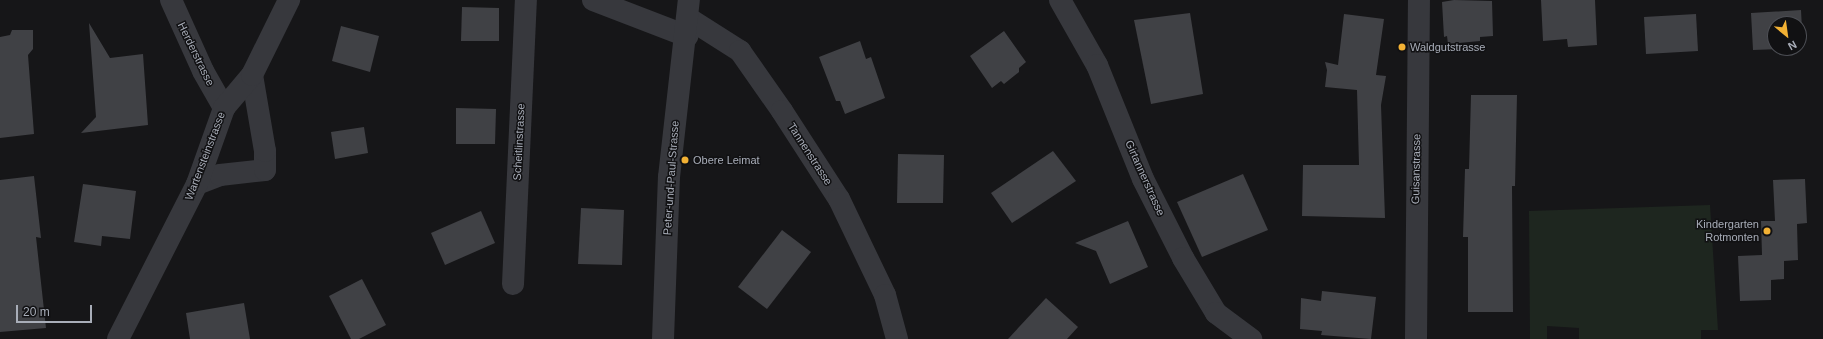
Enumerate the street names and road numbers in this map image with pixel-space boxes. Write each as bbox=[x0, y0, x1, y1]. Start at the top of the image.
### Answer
street label: Herderstrasse bbox=[175, 20, 217, 88]
street label: Scheitlinstrasse bbox=[510, 103, 528, 181]
street label: Wartensteinstrasse bbox=[182, 110, 228, 202]
street label: Peter-und-Paul-Strasse bbox=[660, 120, 682, 236]
street label: Tannenstrasse bbox=[785, 120, 835, 188]
street label: Guisanstrasse bbox=[1409, 134, 1423, 204]
street label: Girtannerstrasse bbox=[1122, 138, 1168, 218]

